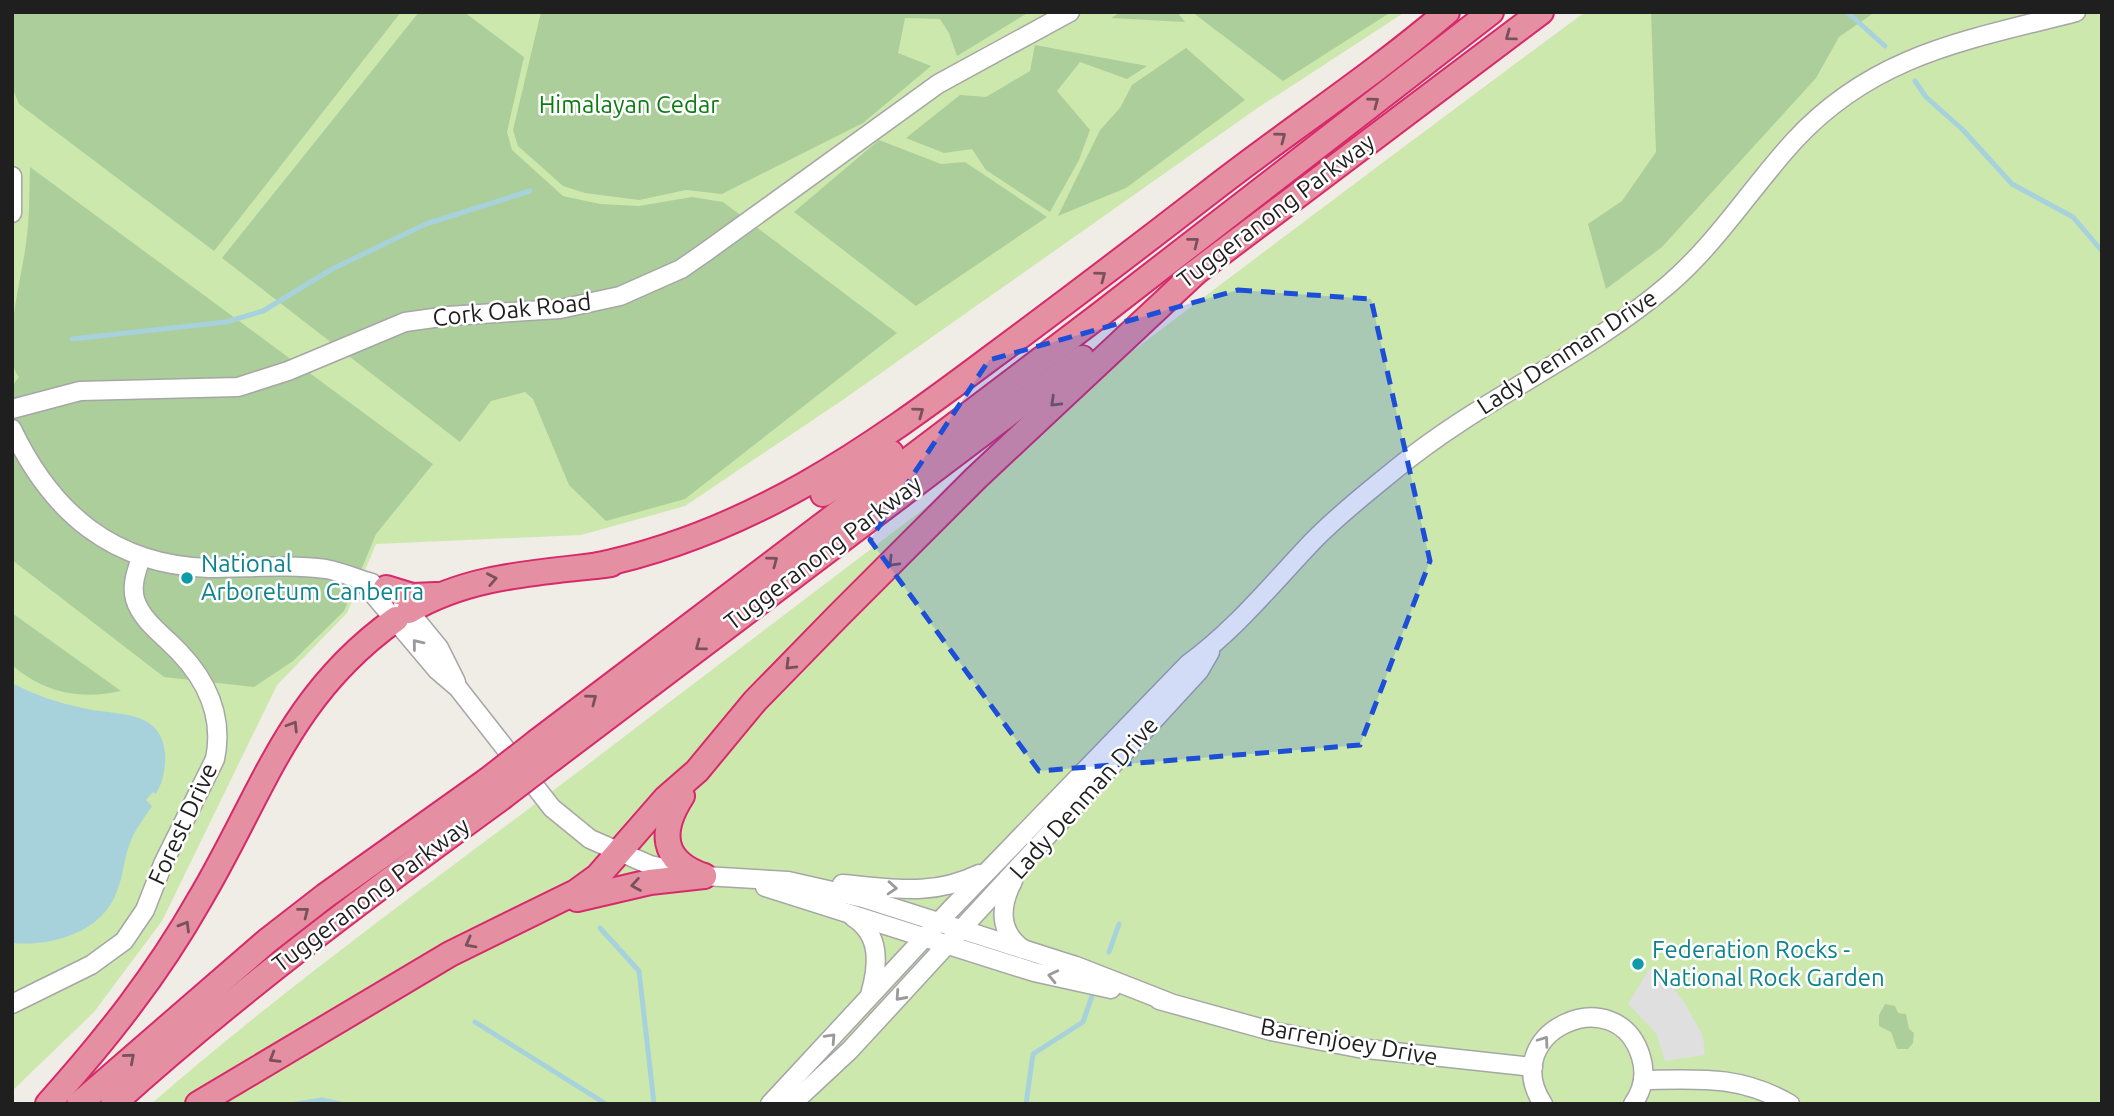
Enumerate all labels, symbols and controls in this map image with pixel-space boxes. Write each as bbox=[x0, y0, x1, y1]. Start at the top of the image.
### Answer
one-way arrow bbox=[1505, 27, 1518, 40]
park label: Himalayan Cedar bbox=[539, 91, 719, 118]
one-way arrow bbox=[1366, 98, 1379, 111]
street label: Tuggeranong Parkway bbox=[1172, 127, 1380, 293]
one-way arrow bbox=[1274, 133, 1286, 145]
one-way arrow bbox=[1186, 237, 1199, 250]
one-way arrow bbox=[1094, 272, 1106, 284]
street label: Lady Denman Drive bbox=[1472, 283, 1662, 420]
street label: Cork Oak Road bbox=[431, 288, 593, 331]
one-way arrow bbox=[1050, 394, 1063, 407]
one-way arrow bbox=[911, 408, 924, 420]
street label: Tuggeranong Parkway bbox=[719, 469, 927, 635]
place label: National Arboretum Canberra bbox=[201, 550, 424, 605]
one-way arrow bbox=[888, 553, 901, 566]
one-way arrow bbox=[766, 557, 778, 570]
marker: National Arboretum Canberra bbox=[179, 570, 195, 586]
one-way arrow bbox=[486, 572, 498, 587]
one-way arrow bbox=[695, 638, 708, 651]
one-way arrow bbox=[412, 640, 425, 652]
one-way arrow bbox=[786, 657, 799, 670]
one-way arrow bbox=[585, 695, 597, 708]
street label: Lady Denman Drive bbox=[1004, 711, 1163, 884]
one-way arrow bbox=[285, 721, 298, 734]
street label: Forest Drive bbox=[143, 759, 222, 889]
street label: Tuggeranong Parkway bbox=[267, 811, 475, 977]
one-way arrow bbox=[630, 877, 642, 892]
one-way arrow bbox=[887, 880, 898, 895]
one-way arrow bbox=[296, 908, 309, 920]
one-way arrow bbox=[176, 920, 189, 933]
one-way arrow bbox=[465, 935, 477, 949]
place label: Federation Rocks - National Rock Garden bbox=[1652, 936, 1885, 991]
marker: Federation Rocks - National Rock Garden bbox=[1630, 956, 1646, 972]
one-way arrow bbox=[1047, 970, 1059, 985]
one-way arrow bbox=[895, 988, 908, 1001]
street label: Barrenjoey Drive bbox=[1258, 1013, 1440, 1070]
one-way arrow bbox=[823, 1033, 836, 1046]
one-way arrow bbox=[1536, 1036, 1549, 1048]
one-way arrow bbox=[268, 1050, 281, 1063]
one-way arrow bbox=[122, 1054, 135, 1066]

